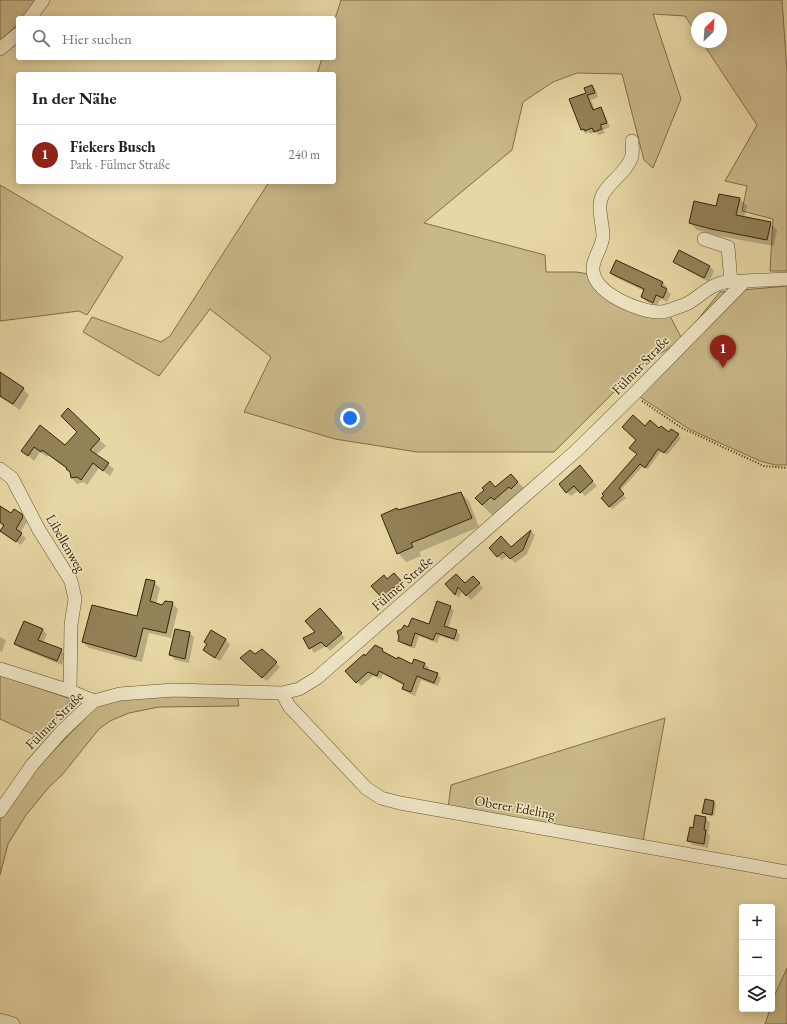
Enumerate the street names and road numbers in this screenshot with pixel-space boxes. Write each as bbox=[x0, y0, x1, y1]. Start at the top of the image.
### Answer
street label: Fülmer Straße bbox=[607, 331, 673, 398]
street label: Libellenweg bbox=[42, 511, 90, 576]
street label: Fülmer Straße bbox=[368, 551, 437, 615]
street label: Fülmer Straße bbox=[21, 687, 87, 753]
street label: Oberer Edeling bbox=[473, 791, 558, 823]

